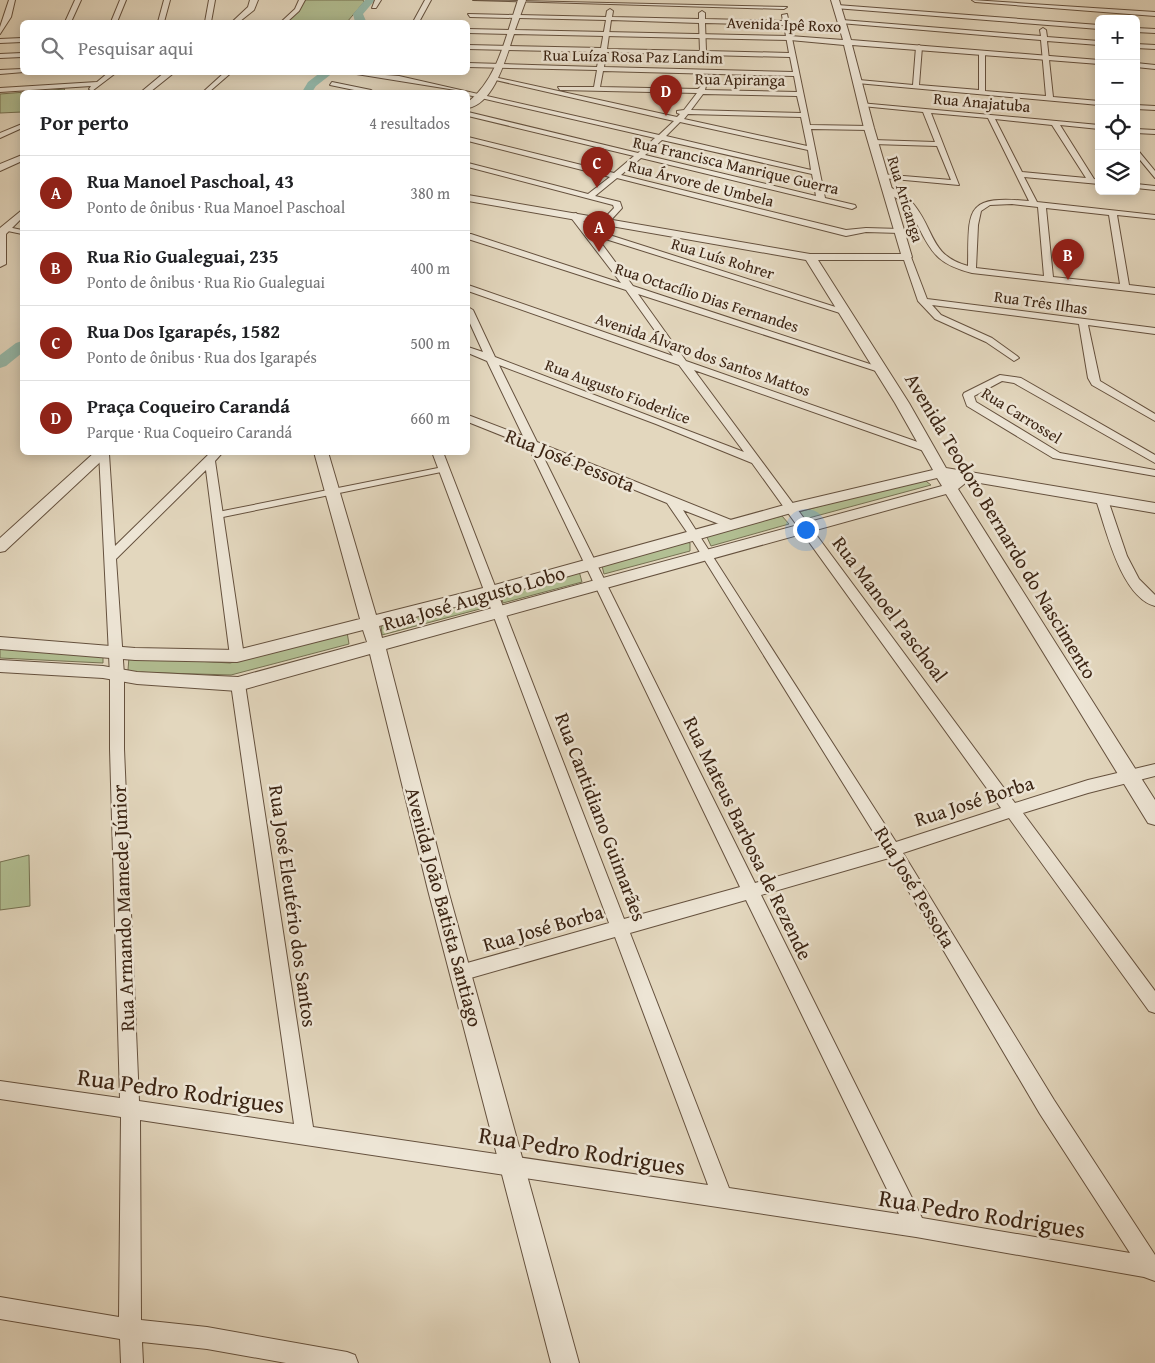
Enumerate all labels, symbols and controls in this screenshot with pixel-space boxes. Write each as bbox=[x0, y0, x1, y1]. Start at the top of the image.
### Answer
street label: Avenida Ipê Roxo bbox=[726, 10, 842, 38]
map controls bbox=[1095, 15, 1140, 195]
button: + bbox=[1095, 15, 1140, 60]
search box bbox=[20, 20, 470, 75]
icon: search bbox=[38, 34, 66, 62]
text: Pesquisar aqui bbox=[78, 34, 193, 62]
street label: Rua Luíza Rosa Paz Landim bbox=[543, 42, 723, 70]
button: − bbox=[1095, 60, 1140, 105]
street label: Rua Apiranga bbox=[695, 66, 786, 92]
pin: D bbox=[650, 75, 682, 116]
street label: Rua Anajatuba bbox=[933, 86, 1032, 118]
button: locate bbox=[1095, 105, 1140, 150]
text: Por perto bbox=[40, 107, 129, 138]
text: 4 resultados bbox=[369, 111, 450, 135]
street label: Rua Francisca Manrique Guerra bbox=[631, 130, 842, 201]
pin: C bbox=[581, 147, 613, 188]
button: layers bbox=[1095, 150, 1140, 195]
street label: Rua Árvore de Umbela bbox=[626, 153, 777, 213]
street label: Rua Aricanga bbox=[882, 153, 931, 245]
text: Rua Manoel Paschoal, 43 bbox=[87, 167, 294, 195]
text: A bbox=[51, 181, 61, 205]
text: 380 m bbox=[410, 181, 450, 205]
text: Ponto de ônibus · Rua Manoel Paschoal bbox=[87, 195, 345, 219]
pin: A bbox=[583, 211, 615, 252]
street label: Rua Luís Rohrer bbox=[669, 231, 778, 285]
pin: B bbox=[1052, 239, 1084, 280]
text: Rua Rio Gualeguai, 235 bbox=[87, 242, 279, 270]
text: B bbox=[51, 256, 61, 280]
text: 400 m bbox=[410, 256, 450, 280]
street label: Rua Octacílio Dias Fernandes bbox=[612, 256, 802, 338]
text: Ponto de ônibus · Rua Rio Gualeguai bbox=[87, 270, 325, 294]
street label: Rua Três Ilhas bbox=[993, 284, 1089, 320]
street label: Avenida Álvaro dos Santos Mattos bbox=[592, 306, 814, 402]
text: Rua Dos Igarapés, 1582 bbox=[87, 317, 280, 345]
text: C bbox=[51, 331, 61, 355]
text: 500 m bbox=[410, 331, 450, 355]
text: Ponto de ônibus · Rua dos Igarapés bbox=[87, 345, 317, 369]
street label: Rua Augusto Fioderlice bbox=[542, 352, 694, 430]
street label: Avenida Teodoro Bernardo do Nascimento bbox=[898, 367, 1105, 684]
street label: Rua Carrossel bbox=[977, 381, 1067, 450]
text: Praça Coqueiro Carandá bbox=[87, 392, 290, 420]
text: D bbox=[51, 406, 61, 430]
text: 660 m bbox=[410, 406, 450, 430]
text: Parque · Rua Coqueiro Carandá bbox=[87, 420, 292, 444]
street label: Rua José Pessota bbox=[501, 420, 640, 499]
your location bbox=[793, 517, 819, 543]
street label: Rua Manoel Paschoal bbox=[826, 530, 955, 688]
street label: Rua José Augusto Lobo bbox=[379, 558, 568, 637]
street label: Rua Cantidiano Guimarães bbox=[548, 708, 655, 925]
street label: Rua Mateus Barbosa de Rezende bbox=[677, 711, 820, 964]
street label: Rua José Borba bbox=[910, 767, 1038, 833]
street label: Rua José Eleutério dos Santos bbox=[262, 783, 325, 1029]
street label: Rua Armando Mamede Júnior bbox=[104, 784, 141, 1032]
street label: Avenida João Batista Santiago bbox=[399, 784, 490, 1030]
street label: Rua José Pessota bbox=[868, 820, 963, 953]
street label: Rua José Borba bbox=[479, 896, 607, 959]
street label: Rua Pedro Rodrigues bbox=[75, 1059, 287, 1122]
street label: Rua Pedro Rodrigues bbox=[476, 1117, 688, 1184]
street label: Rua Pedro Rodrigues bbox=[876, 1180, 1088, 1247]

